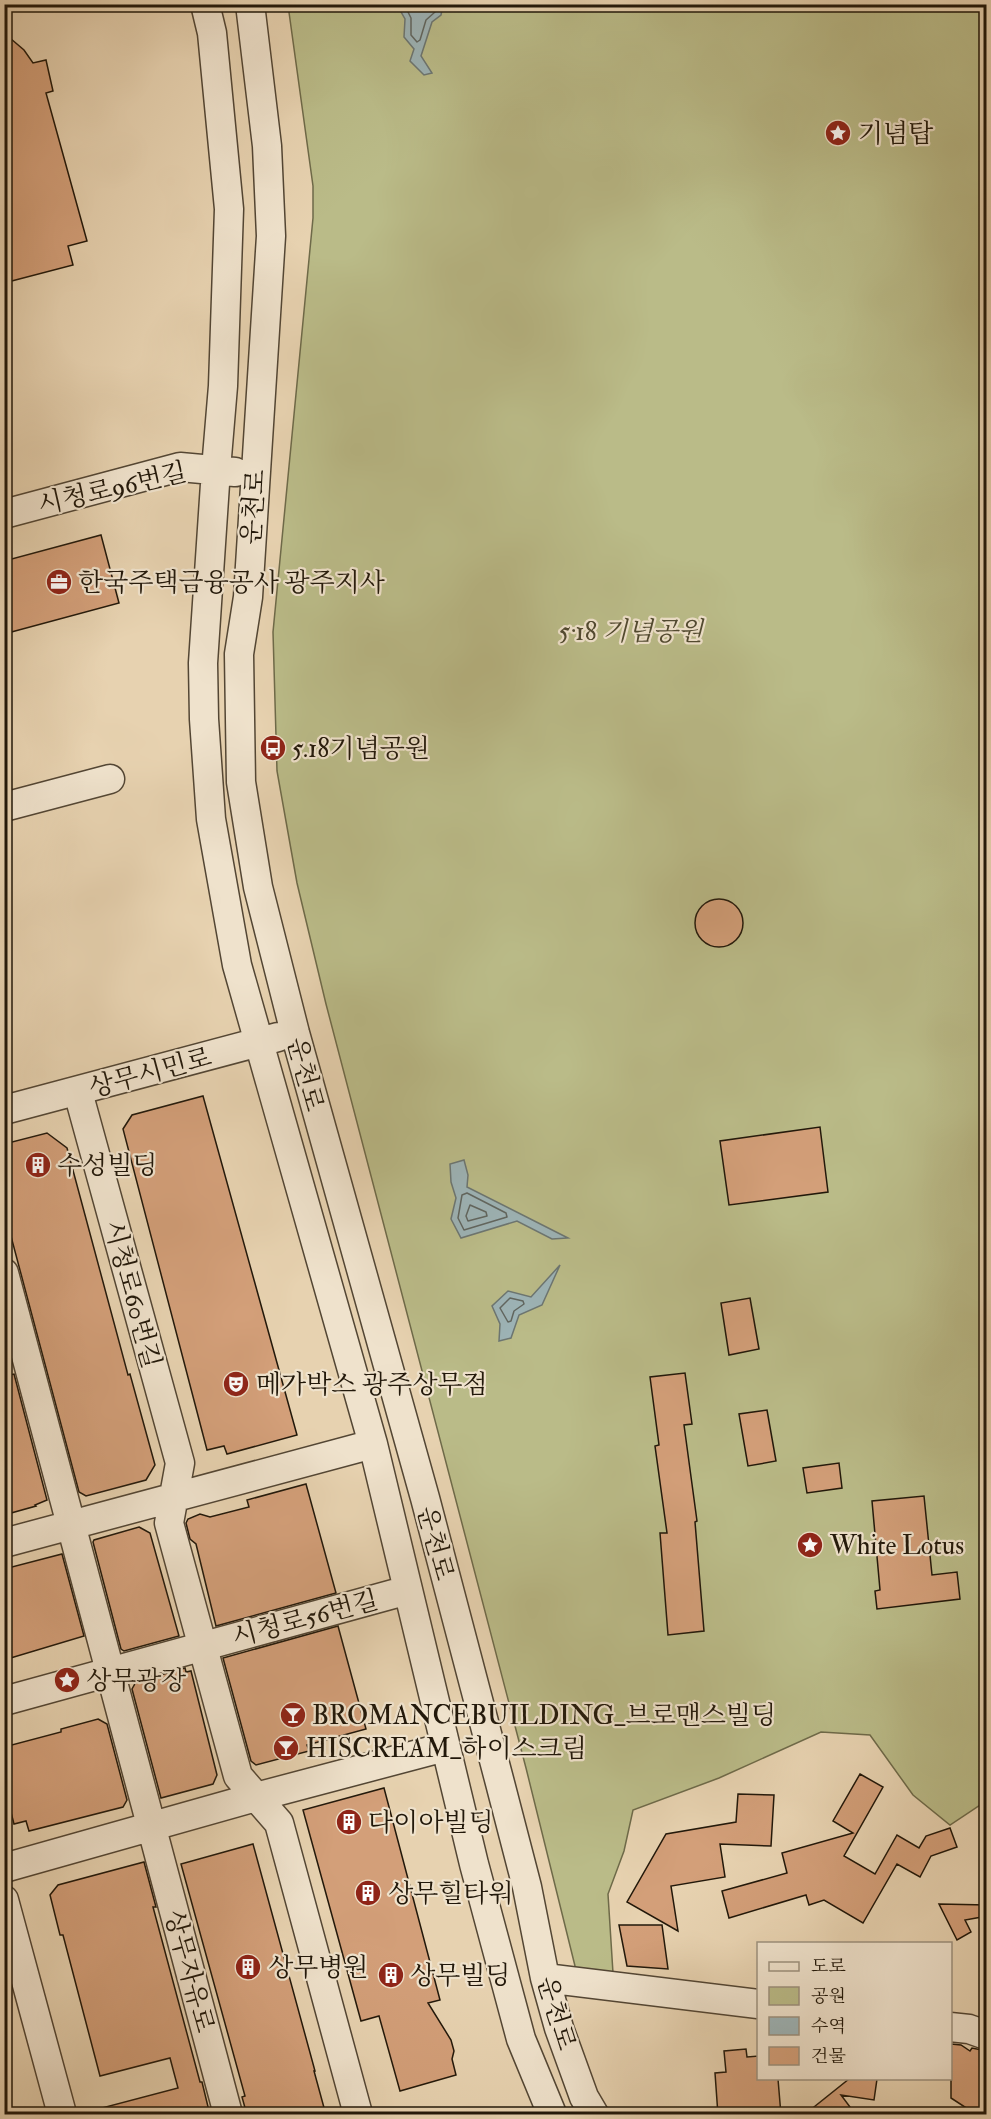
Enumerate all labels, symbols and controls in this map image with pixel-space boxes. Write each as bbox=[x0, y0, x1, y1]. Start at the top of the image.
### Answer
place icon: 기념탑 bbox=[823, 118, 853, 148]
place label: 기념탑 bbox=[858, 118, 933, 150]
street label: 시청로96번길 bbox=[35, 456, 190, 522]
street label: 운천로 bbox=[235, 468, 273, 546]
office icon: 한국주택금융공사 광주지사 bbox=[44, 567, 74, 597]
place label: 한국주택금융공사 광주지사 bbox=[78, 567, 385, 599]
park label: 5·18 기념공원 bbox=[559, 616, 705, 648]
bus stop icon: 5.18기념공원 bbox=[258, 733, 288, 763]
place label: 5.18기념공원 bbox=[292, 733, 430, 765]
street label: 운천로 bbox=[280, 1034, 330, 1115]
street label: 상무시민로 bbox=[85, 1041, 215, 1105]
building icon: 수성빌딩 bbox=[23, 1150, 53, 1180]
place label: 수성빌딩 bbox=[57, 1150, 157, 1182]
street label: 시청로60번길 bbox=[97, 1217, 167, 1372]
theatre icon: 메가박스 광주상무점 bbox=[221, 1369, 251, 1399]
place label: 메가박스 광주상무점 bbox=[256, 1369, 488, 1401]
street label: 운천로 bbox=[410, 1503, 460, 1584]
place icon: White Lotus bbox=[795, 1530, 825, 1560]
place label: White Lotus bbox=[829, 1530, 964, 1562]
street label: 시청로56번길 bbox=[229, 1584, 382, 1654]
place icon: 상무광장 bbox=[52, 1665, 82, 1695]
place label: 상무광장 bbox=[86, 1665, 186, 1697]
bar icon: BROMANCEBUILDING_브로맨스빌딩 bbox=[278, 1700, 308, 1730]
place label: BROMANCEBUILDING_브로맨스빌딩 bbox=[312, 1700, 776, 1732]
bar icon: HISCREAM_하이스크림 bbox=[271, 1733, 301, 1763]
place label: HISCREAM_하이스크림 bbox=[306, 1733, 587, 1765]
building icon: 다이아빌딩 bbox=[334, 1807, 364, 1837]
place label: 다이아빌딩 bbox=[368, 1807, 494, 1839]
building icon: 상무힐타워 bbox=[353, 1878, 383, 1908]
place label: 상무힐타워 bbox=[388, 1878, 514, 1910]
street label: 상무자유로 bbox=[157, 1906, 221, 2036]
legend bbox=[757, 1942, 952, 2080]
building icon: 상무병원 bbox=[233, 1952, 263, 1982]
place label: 상무병원 bbox=[268, 1952, 368, 1984]
text: 도로 bbox=[811, 1955, 846, 1978]
building icon: 상무빌딩 bbox=[376, 1960, 406, 1990]
place label: 상무빌딩 bbox=[410, 1960, 510, 1992]
street label: 운천로 bbox=[530, 1973, 582, 2054]
text: 공원 bbox=[811, 1985, 846, 2008]
text: 수역 bbox=[811, 2015, 846, 2038]
text: 건물 bbox=[811, 2045, 846, 2068]

